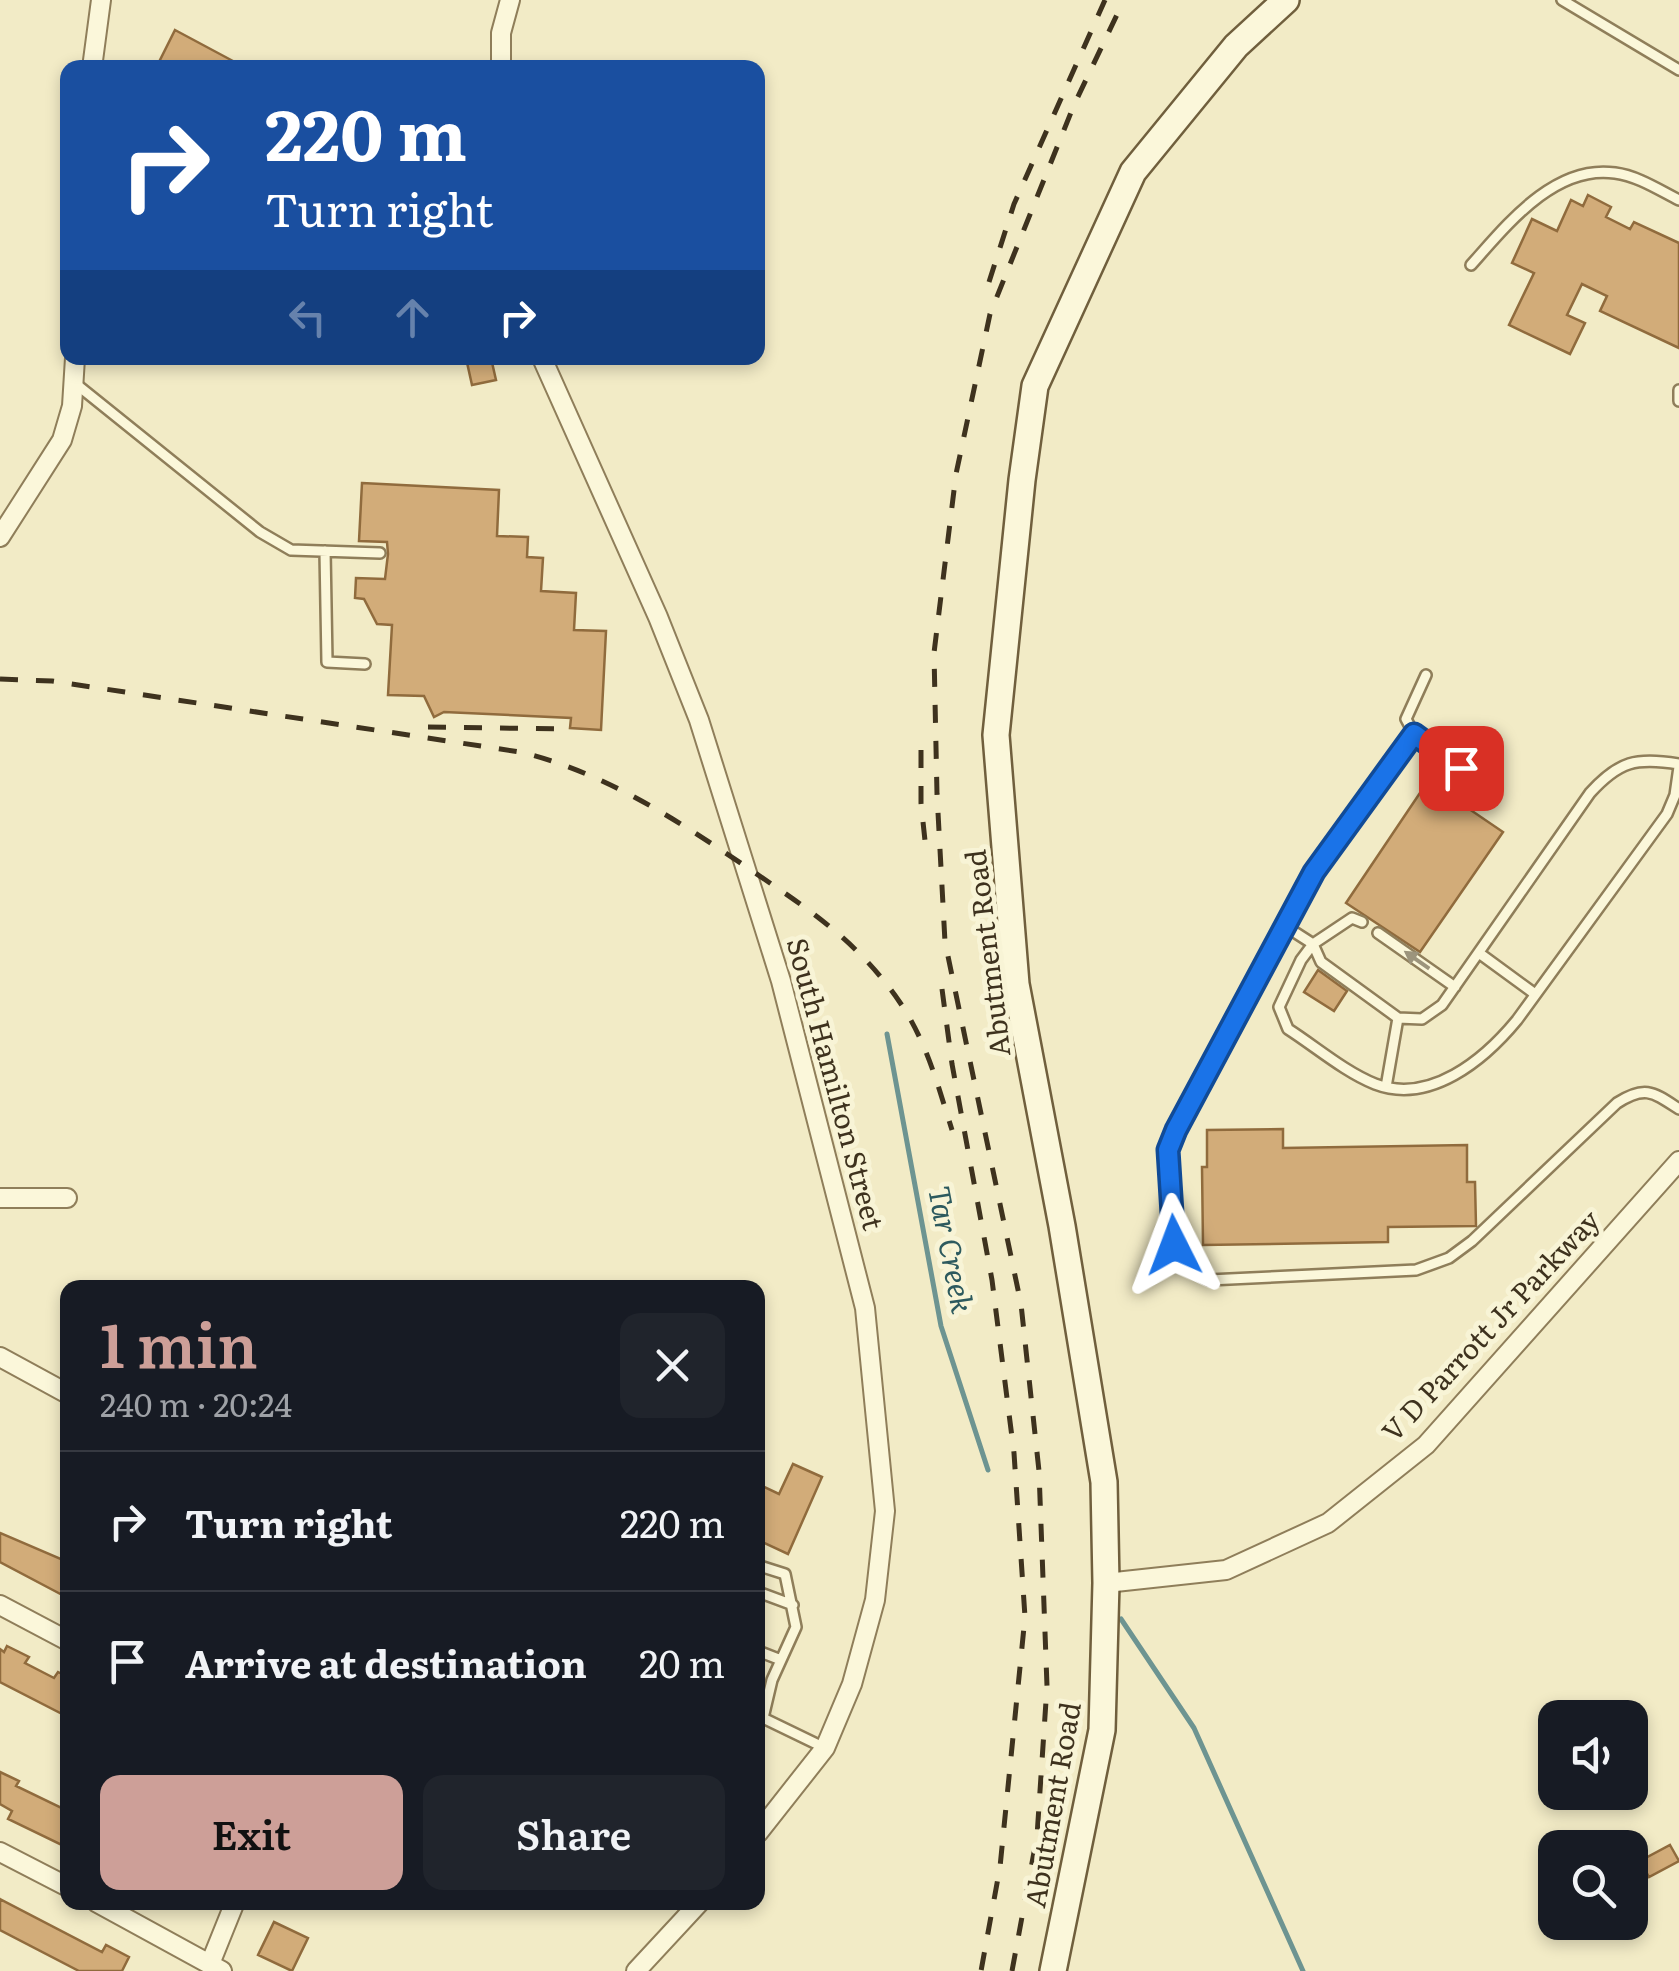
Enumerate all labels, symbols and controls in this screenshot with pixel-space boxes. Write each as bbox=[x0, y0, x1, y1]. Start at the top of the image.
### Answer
text: 220 m bbox=[265, 79, 467, 183]
icon: right bbox=[100, 100, 230, 230]
text: Turn right bbox=[265, 174, 493, 241]
icon: left bbox=[280, 290, 335, 345]
icon: ahead bbox=[385, 290, 440, 345]
icon: right bbox=[490, 290, 545, 345]
pin bbox=[1419, 726, 1504, 811]
icon: arrive bbox=[1434, 741, 1489, 796]
street label: Abutment Road bbox=[952, 847, 1020, 1059]
street label: South Hamilton Street bbox=[778, 933, 896, 1235]
one-way arrow bbox=[1403, 951, 1430, 970]
water label: Tar Creek bbox=[919, 1182, 987, 1317]
position arrow bbox=[1122, 1193, 1226, 1297]
street label: V D Parrott Jr Parkway bbox=[1371, 1199, 1609, 1450]
text: 1 min bbox=[100, 1297, 258, 1386]
button: close bbox=[620, 1313, 725, 1418]
text: 240 m · 20:24 bbox=[100, 1379, 292, 1427]
text: Turn right bbox=[185, 1493, 392, 1550]
text: 220 m bbox=[620, 1493, 725, 1550]
icon: right bbox=[100, 1494, 155, 1549]
text: Arrive at destination bbox=[185, 1633, 587, 1690]
text: 20 m bbox=[639, 1633, 725, 1690]
icon: arrive bbox=[100, 1634, 155, 1689]
street label: Abutment Road bbox=[1012, 1698, 1090, 1911]
map controls bbox=[1538, 1700, 1648, 1940]
button: sound bbox=[1538, 1700, 1648, 1810]
button: Exit bbox=[100, 1775, 403, 1890]
button: Share bbox=[423, 1775, 725, 1890]
button: search bbox=[1538, 1830, 1648, 1940]

